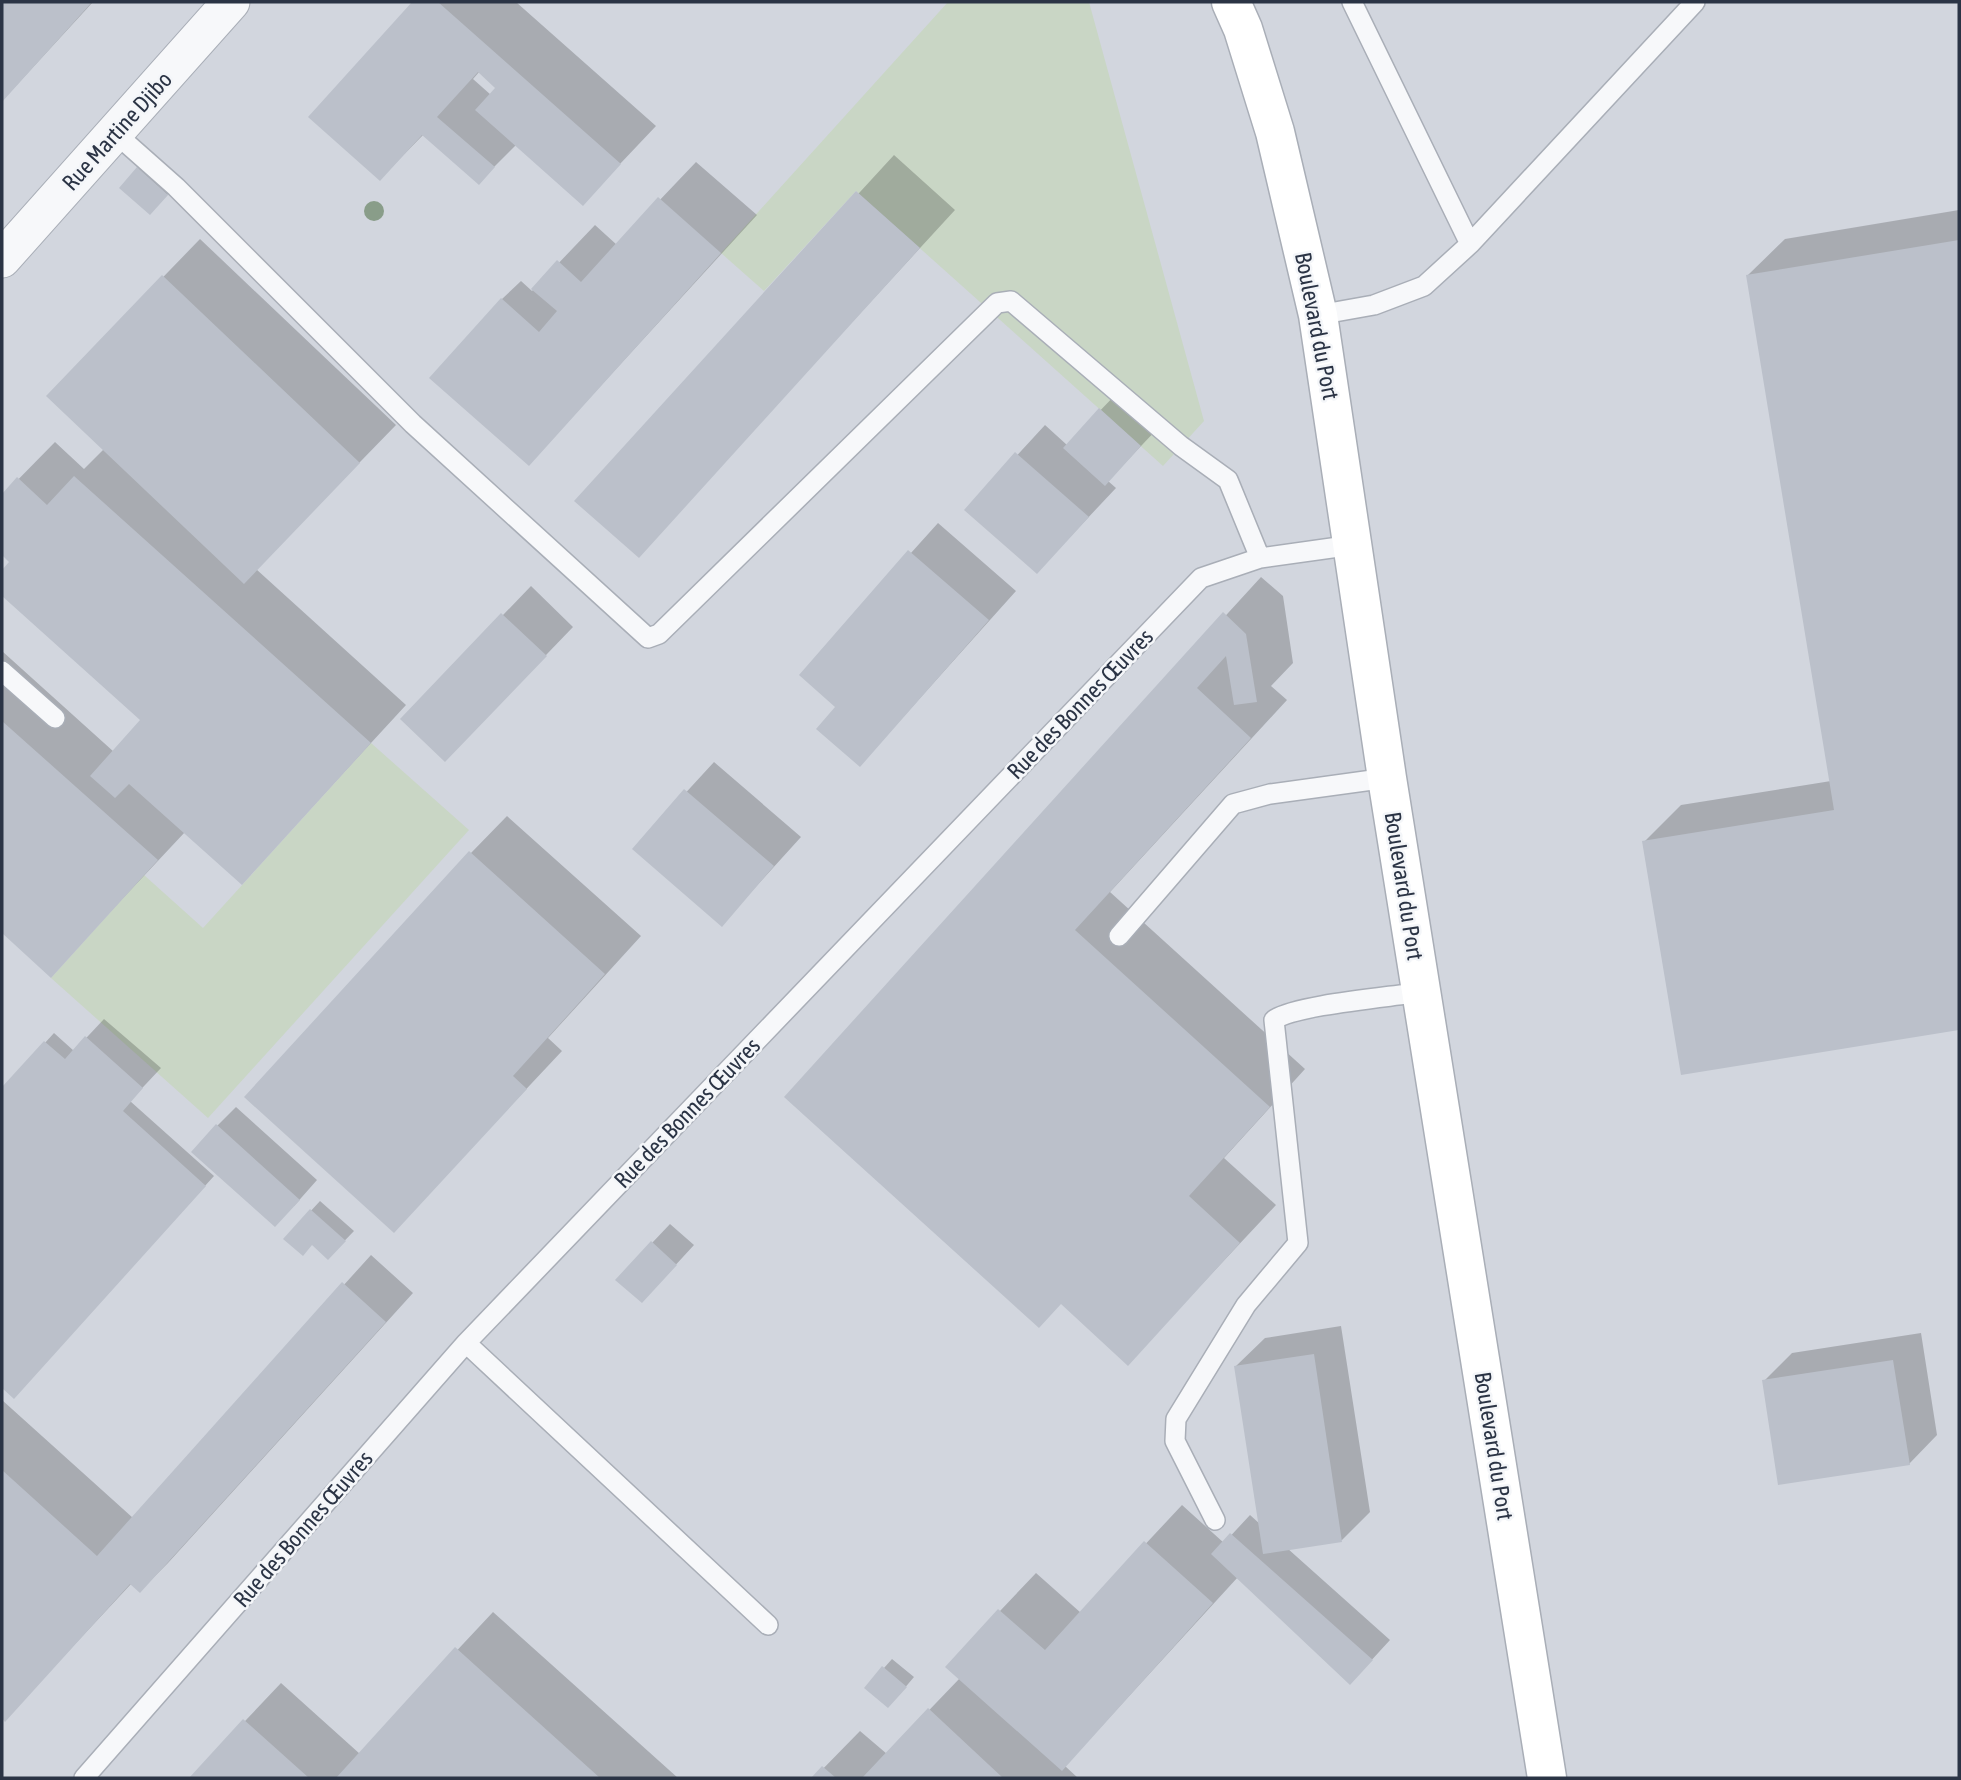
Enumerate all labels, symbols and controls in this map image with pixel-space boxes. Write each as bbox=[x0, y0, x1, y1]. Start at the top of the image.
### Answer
street label: Rue Martine Djibo bbox=[57, 66, 177, 196]
street label: Boulevard du Port bbox=[1290, 250, 1344, 402]
street label: Rue des Bonnes Œuvres bbox=[1002, 624, 1158, 784]
street label: Boulevard du Port bbox=[1379, 810, 1429, 962]
street label: Rue des Bonnes Œuvres bbox=[609, 1033, 765, 1193]
street label: Boulevard du Port bbox=[1469, 1370, 1519, 1522]
street label: Rue des Bonnes Œuvres bbox=[228, 1446, 378, 1612]

